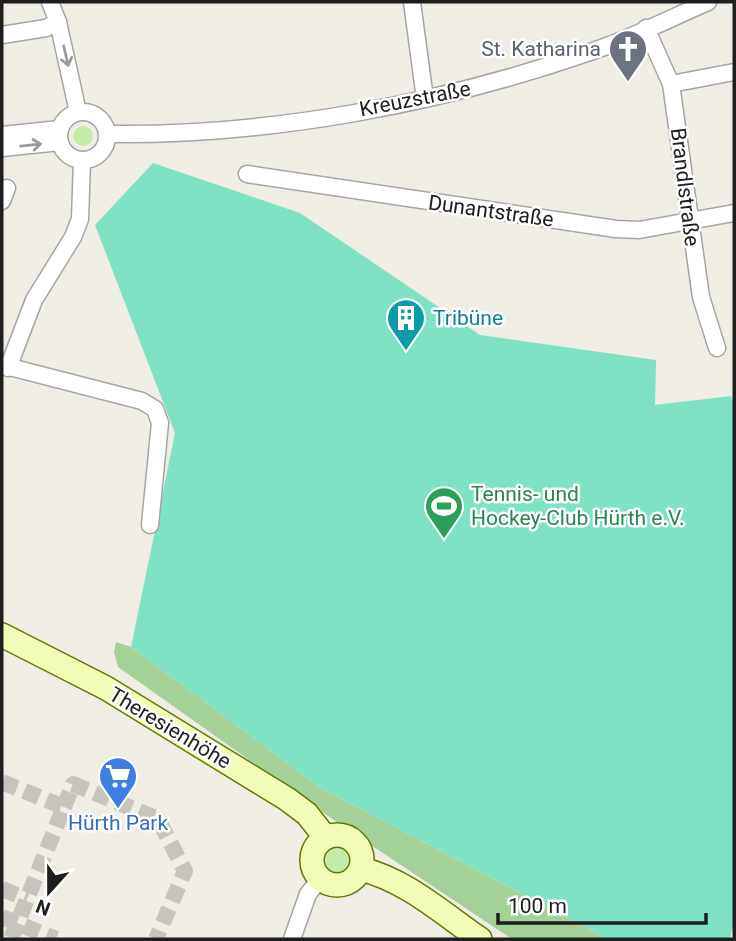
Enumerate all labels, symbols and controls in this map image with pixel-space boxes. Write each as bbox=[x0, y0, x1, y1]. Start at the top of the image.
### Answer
church icon: St. Katharina bbox=[607, 28, 649, 83]
place label: St. Katharina bbox=[481, 37, 601, 61]
one-way arrow bbox=[60, 44, 73, 67]
street label: Kreuzstraße bbox=[357, 76, 473, 122]
street label: Brandlstraße bbox=[666, 126, 704, 248]
one-way arrow bbox=[19, 139, 42, 152]
street label: Dunantstraße bbox=[427, 190, 555, 232]
building icon: Tribüne bbox=[385, 297, 427, 352]
place label: Tribüne bbox=[433, 306, 503, 330]
place label: Tennis- und Hockey-Club Hürth e.V. bbox=[471, 482, 685, 530]
sports icon: Tennis- und Hockey-Club Hürth e.V. bbox=[423, 485, 465, 540]
street label: Theresienhöhe bbox=[105, 682, 235, 774]
supermarket icon: Hürth Park bbox=[97, 755, 139, 810]
place label: Hürth Park bbox=[68, 811, 168, 835]
north arrow bbox=[14, 857, 84, 927]
scale bar bbox=[498, 881, 706, 925]
text: N bbox=[33, 894, 53, 921]
text: 100 m bbox=[508, 894, 567, 918]

